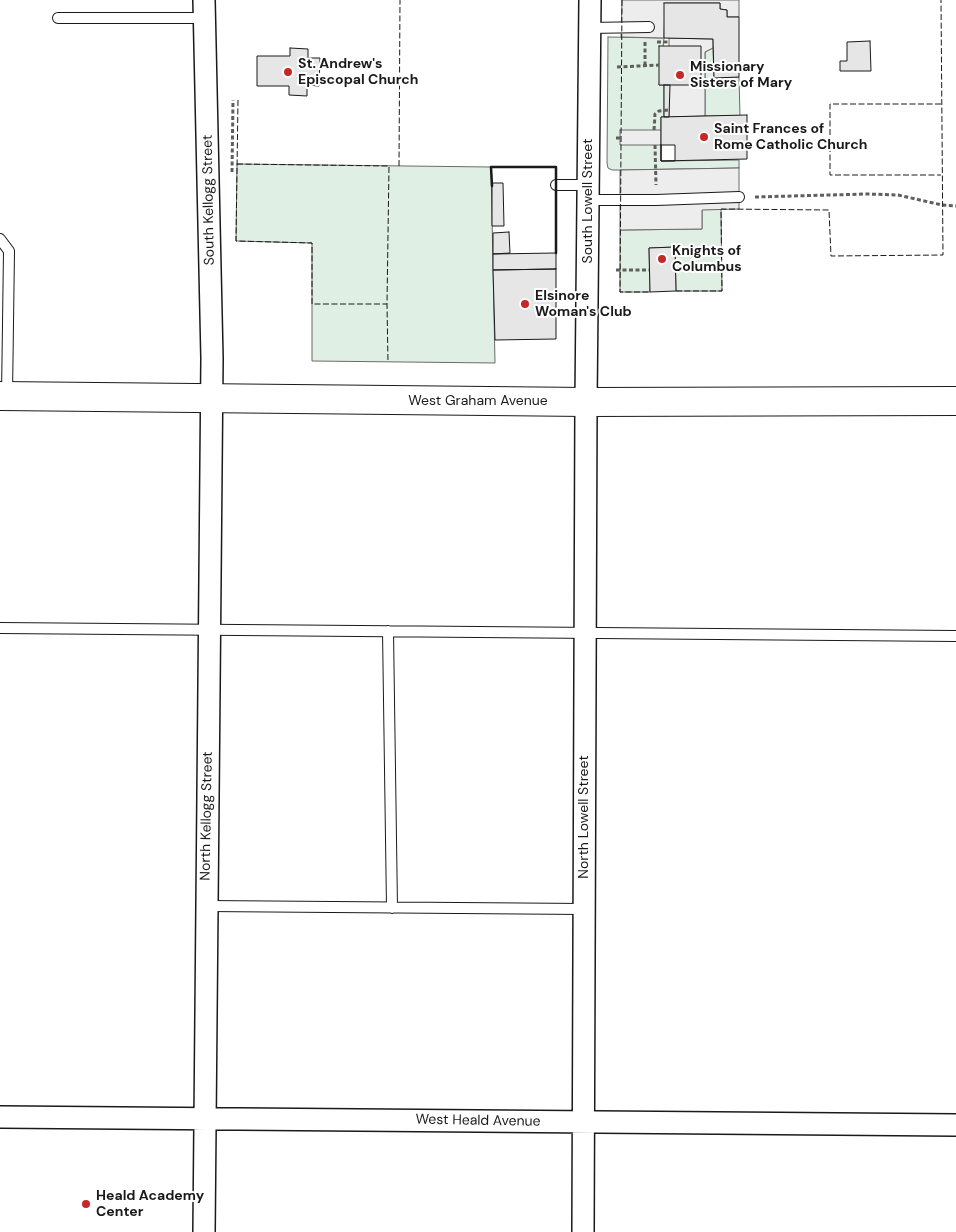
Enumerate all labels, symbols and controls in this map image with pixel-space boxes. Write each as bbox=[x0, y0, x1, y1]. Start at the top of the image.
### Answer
place label: St. Andrew's Episcopal Church bbox=[298, 56, 418, 88]
place label: Missionary Sisters of Mary bbox=[690, 59, 792, 92]
marker: St. Andrew's Episcopal Church bbox=[282, 66, 294, 78]
marker: Missionary Sisters of Mary bbox=[674, 69, 686, 81]
place label: Saint Frances of Rome Catholic Church bbox=[714, 121, 867, 154]
marker: Saint Frances of Rome Catholic Church bbox=[698, 131, 710, 143]
street label: South Kellogg Street bbox=[199, 135, 219, 265]
street label: South Lowell Street bbox=[580, 139, 596, 263]
place label: Knights of Columbus bbox=[672, 243, 742, 276]
marker: Knights of Columbus bbox=[656, 253, 668, 265]
place label: Elsinore Woman's Club bbox=[535, 288, 632, 321]
marker: Elsinore Woman's Club bbox=[519, 298, 531, 310]
street label: West Graham Avenue bbox=[408, 393, 548, 409]
street label: North Kellogg Street bbox=[197, 751, 217, 881]
street label: North Lowell Street bbox=[576, 755, 592, 879]
street label: West Heald Avenue bbox=[415, 1112, 541, 1130]
place label: Heald Academy Center bbox=[96, 1188, 204, 1220]
marker: Heald Academy Center bbox=[80, 1198, 92, 1210]

